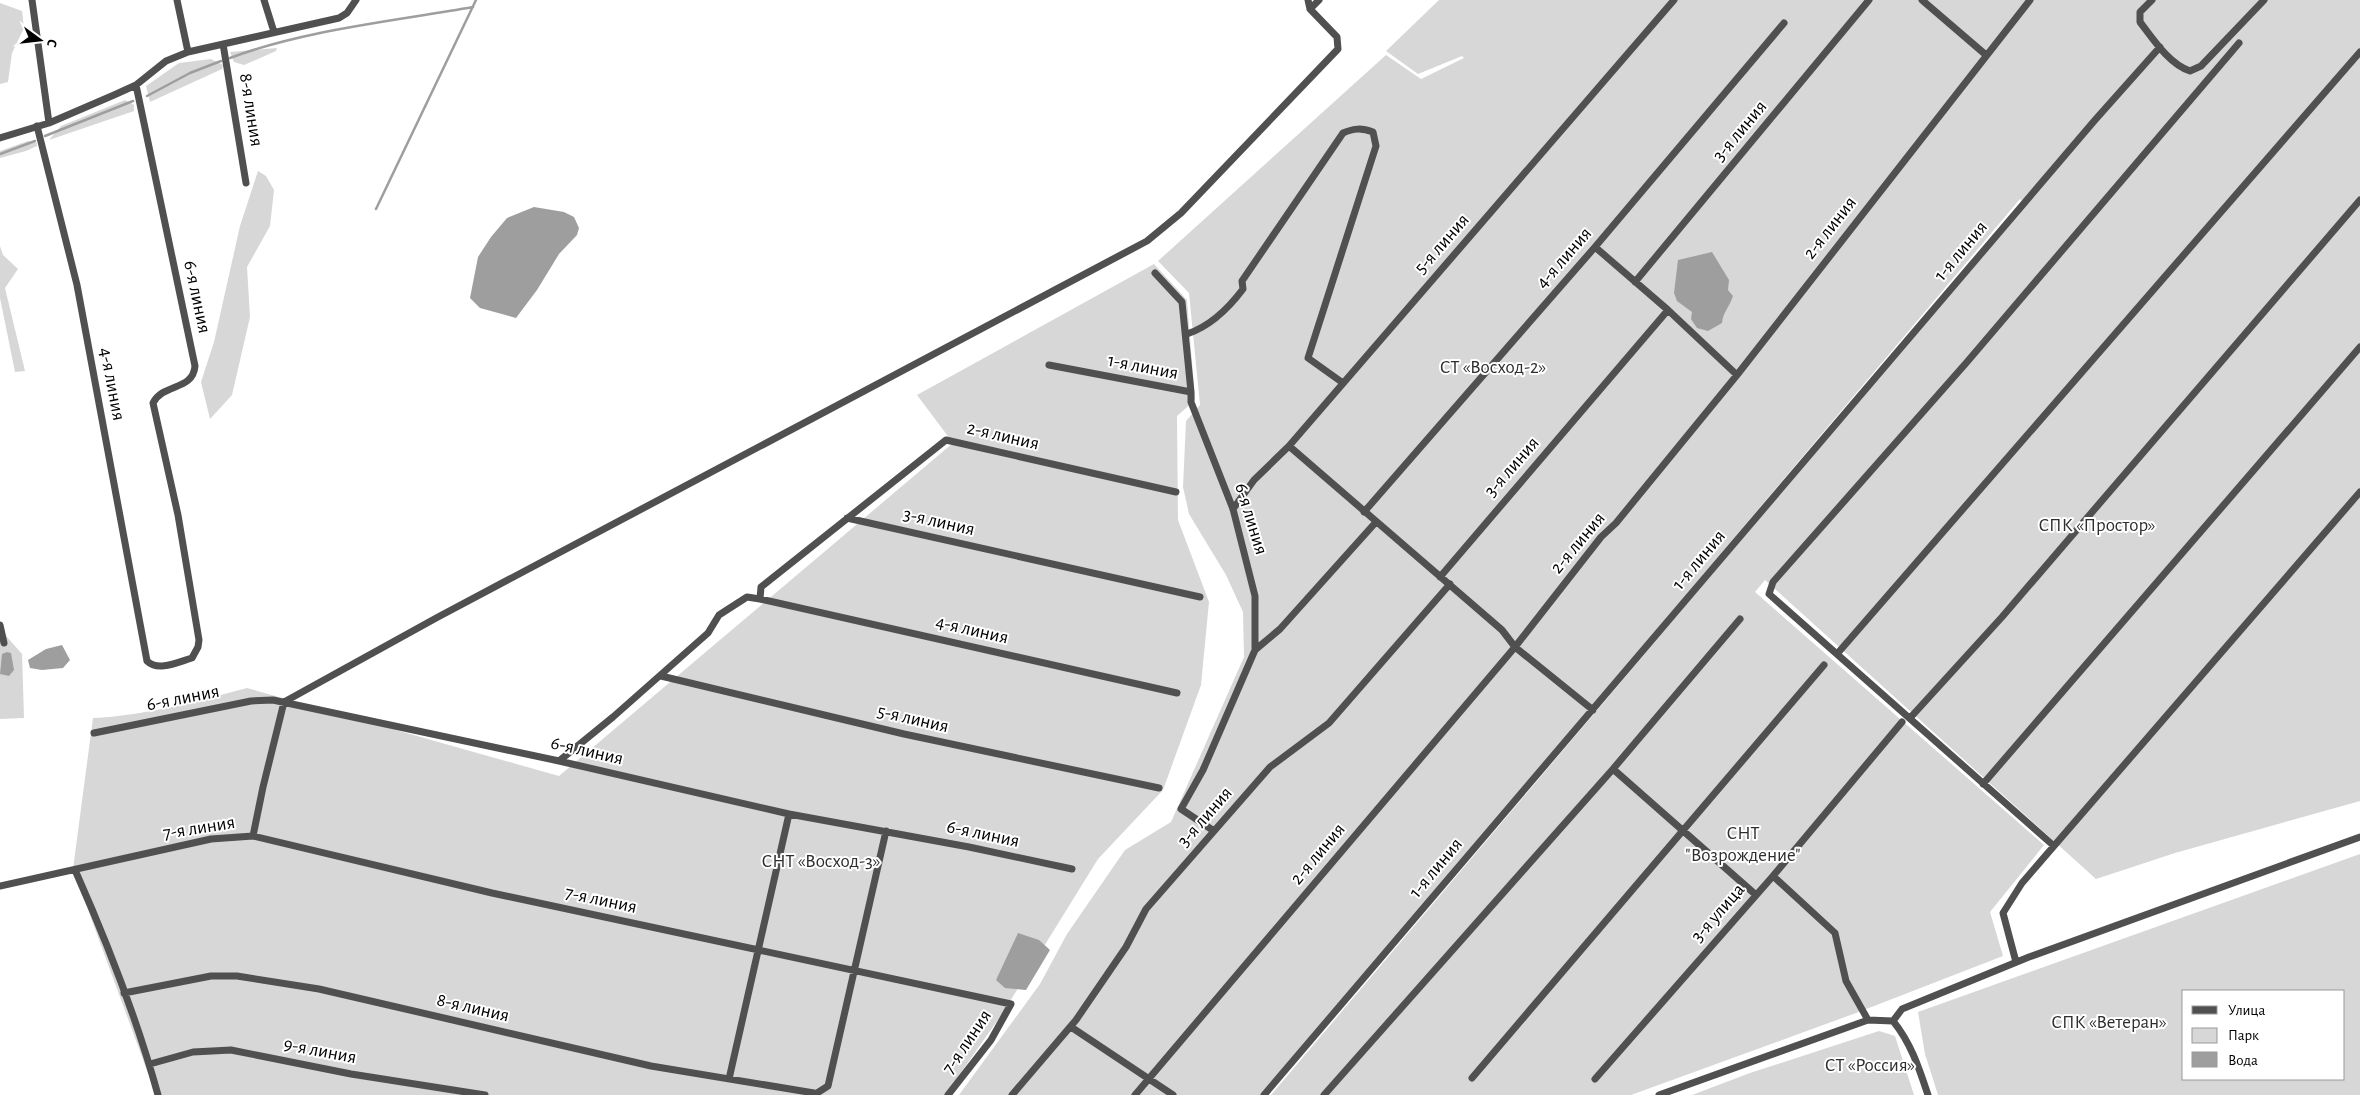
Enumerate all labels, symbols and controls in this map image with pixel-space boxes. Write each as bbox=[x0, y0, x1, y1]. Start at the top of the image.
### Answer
north arrow bbox=[15, 15, 65, 65]
text: С bbox=[44, 38, 59, 49]
street label: 8-я линия bbox=[236, 72, 266, 148]
street label: 3-я линия bbox=[1709, 97, 1771, 165]
street label: 2-я линия bbox=[1800, 193, 1860, 263]
street label: 5-я линия bbox=[1411, 210, 1473, 278]
street label: 1-я линия bbox=[1931, 218, 1991, 284]
street label: 4-я линия bbox=[1533, 224, 1595, 292]
street label: 6-я линия bbox=[180, 259, 214, 335]
street label: 4-я линия bbox=[96, 346, 128, 422]
street label: 1-я линия bbox=[1106, 351, 1180, 383]
park label: СТ «Восход-2» bbox=[1440, 358, 1546, 377]
street label: 2-я линия bbox=[965, 418, 1041, 454]
street label: 3-я линия bbox=[1481, 433, 1543, 501]
street label: 6-я линия bbox=[1231, 481, 1271, 557]
street label: 3-я линия bbox=[901, 505, 977, 539]
street label: 2-я линия bbox=[1547, 509, 1609, 577]
park label: СПК «Простор» bbox=[2038, 516, 2156, 535]
street label: 1-я линия bbox=[1669, 527, 1729, 593]
street label: 4-я линия bbox=[934, 612, 1010, 648]
street label: 6-я линия bbox=[145, 682, 221, 714]
street label: 5-я линия bbox=[875, 702, 951, 736]
street label: 6-я линия bbox=[549, 733, 625, 769]
street label: 3-я линия bbox=[1174, 783, 1236, 851]
street label: 7-я линия bbox=[162, 813, 236, 843]
street label: 6-я линия bbox=[945, 817, 1021, 851]
street label: 2-я линия bbox=[1287, 820, 1349, 888]
park label: СНТ "Возрождение" bbox=[1685, 824, 1801, 865]
street label: 1-я линия bbox=[1406, 835, 1466, 901]
park label: СНТ «Восход-3» bbox=[762, 852, 880, 871]
street label: 3-я улица bbox=[1688, 880, 1749, 946]
street label: 7-я линия bbox=[563, 883, 639, 917]
street label: 8-я линия bbox=[435, 990, 511, 1026]
legend bbox=[2182, 990, 2345, 1080]
text: Улица bbox=[2228, 1003, 2265, 1018]
street label: 7-я линия bbox=[939, 1006, 995, 1078]
park label: СПК «Ветеран» bbox=[2051, 1013, 2167, 1032]
text: Парк bbox=[2228, 1028, 2259, 1043]
street label: 9-я линия bbox=[282, 1035, 358, 1067]
text: Вода bbox=[2228, 1053, 2258, 1068]
park label: СТ «Россия» bbox=[1825, 1056, 1915, 1075]

